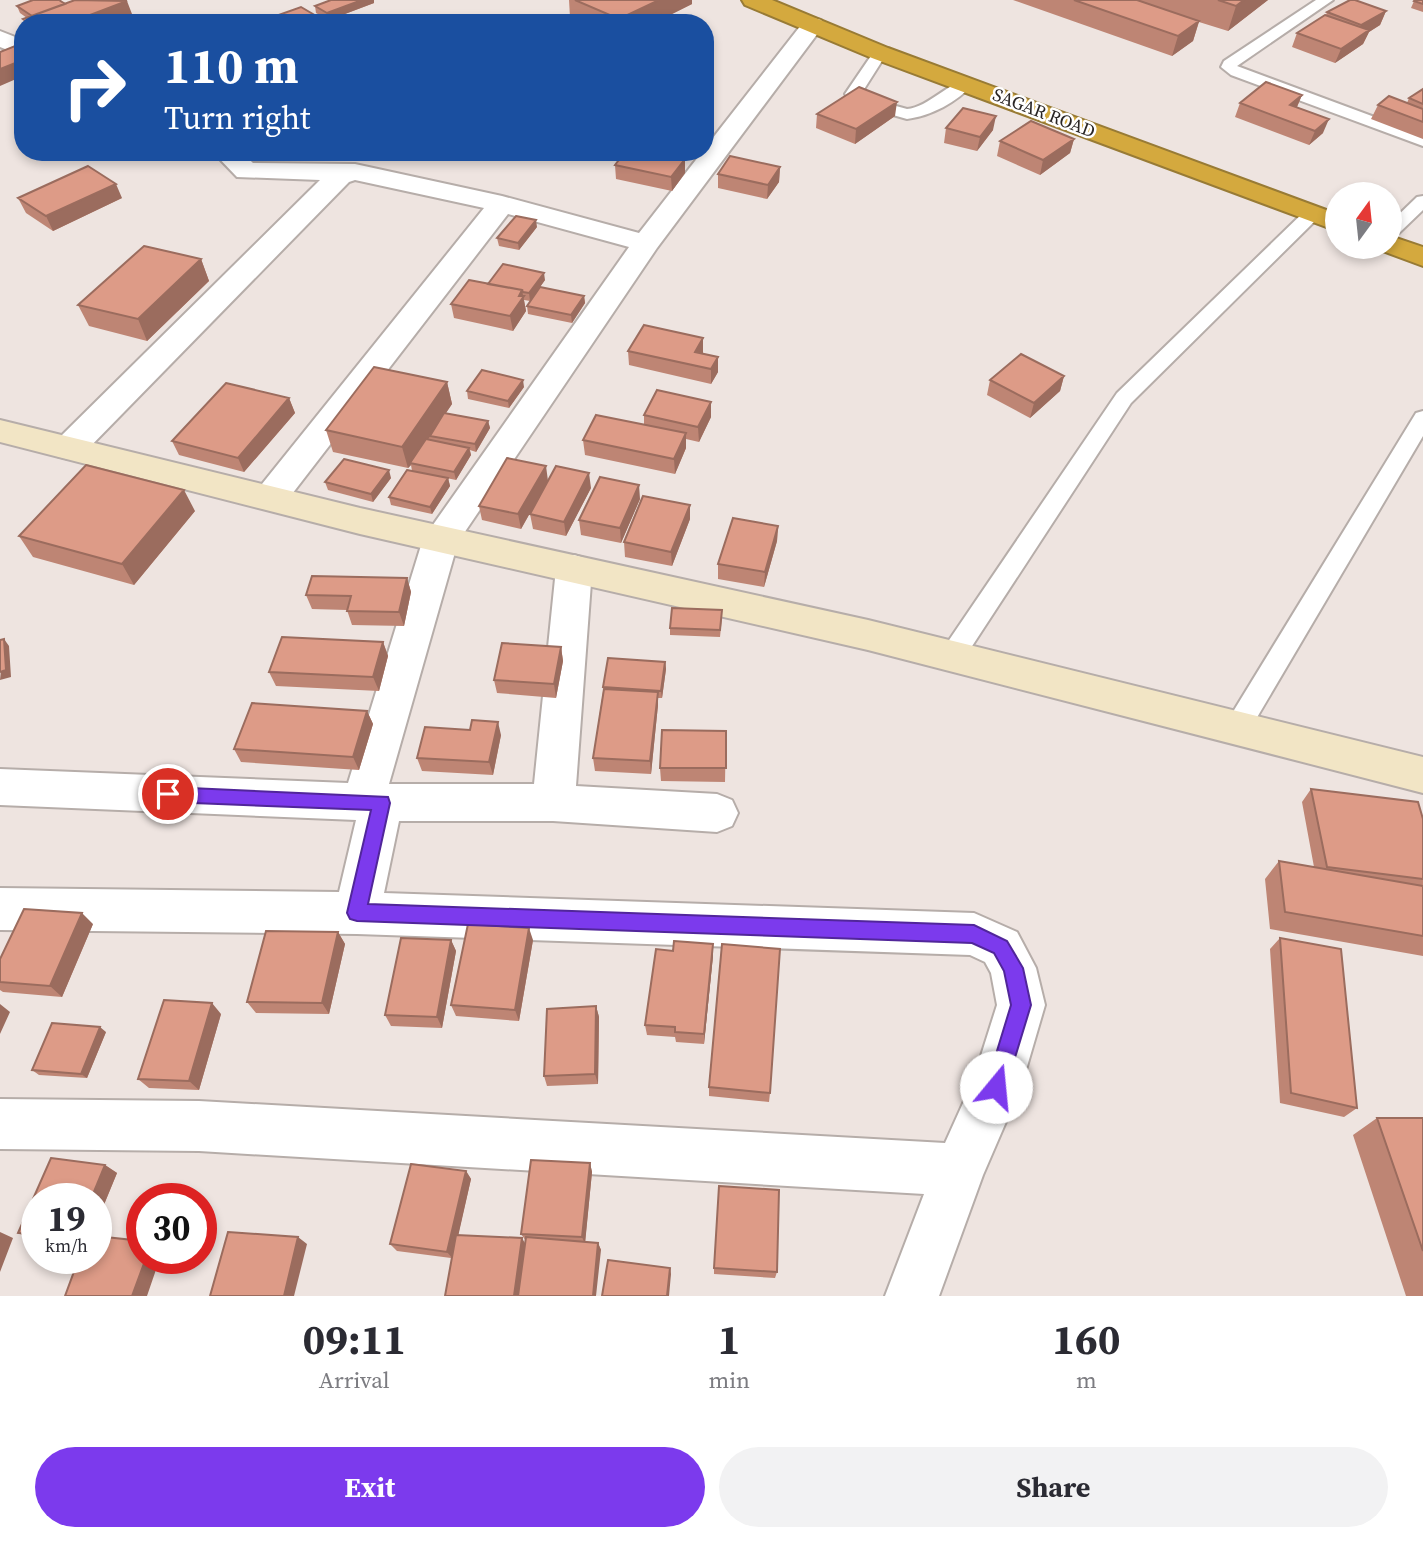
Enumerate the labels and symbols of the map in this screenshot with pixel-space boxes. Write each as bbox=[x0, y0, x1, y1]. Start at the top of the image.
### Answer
street label: SAGAR ROAD bbox=[989, 82, 1099, 144]
north arrow bbox=[1325, 182, 1402, 259]
pin bbox=[138, 764, 198, 824]
position arrow bbox=[959, 1050, 1033, 1124]
speed limit sign: 30 bbox=[126, 1183, 217, 1274]

